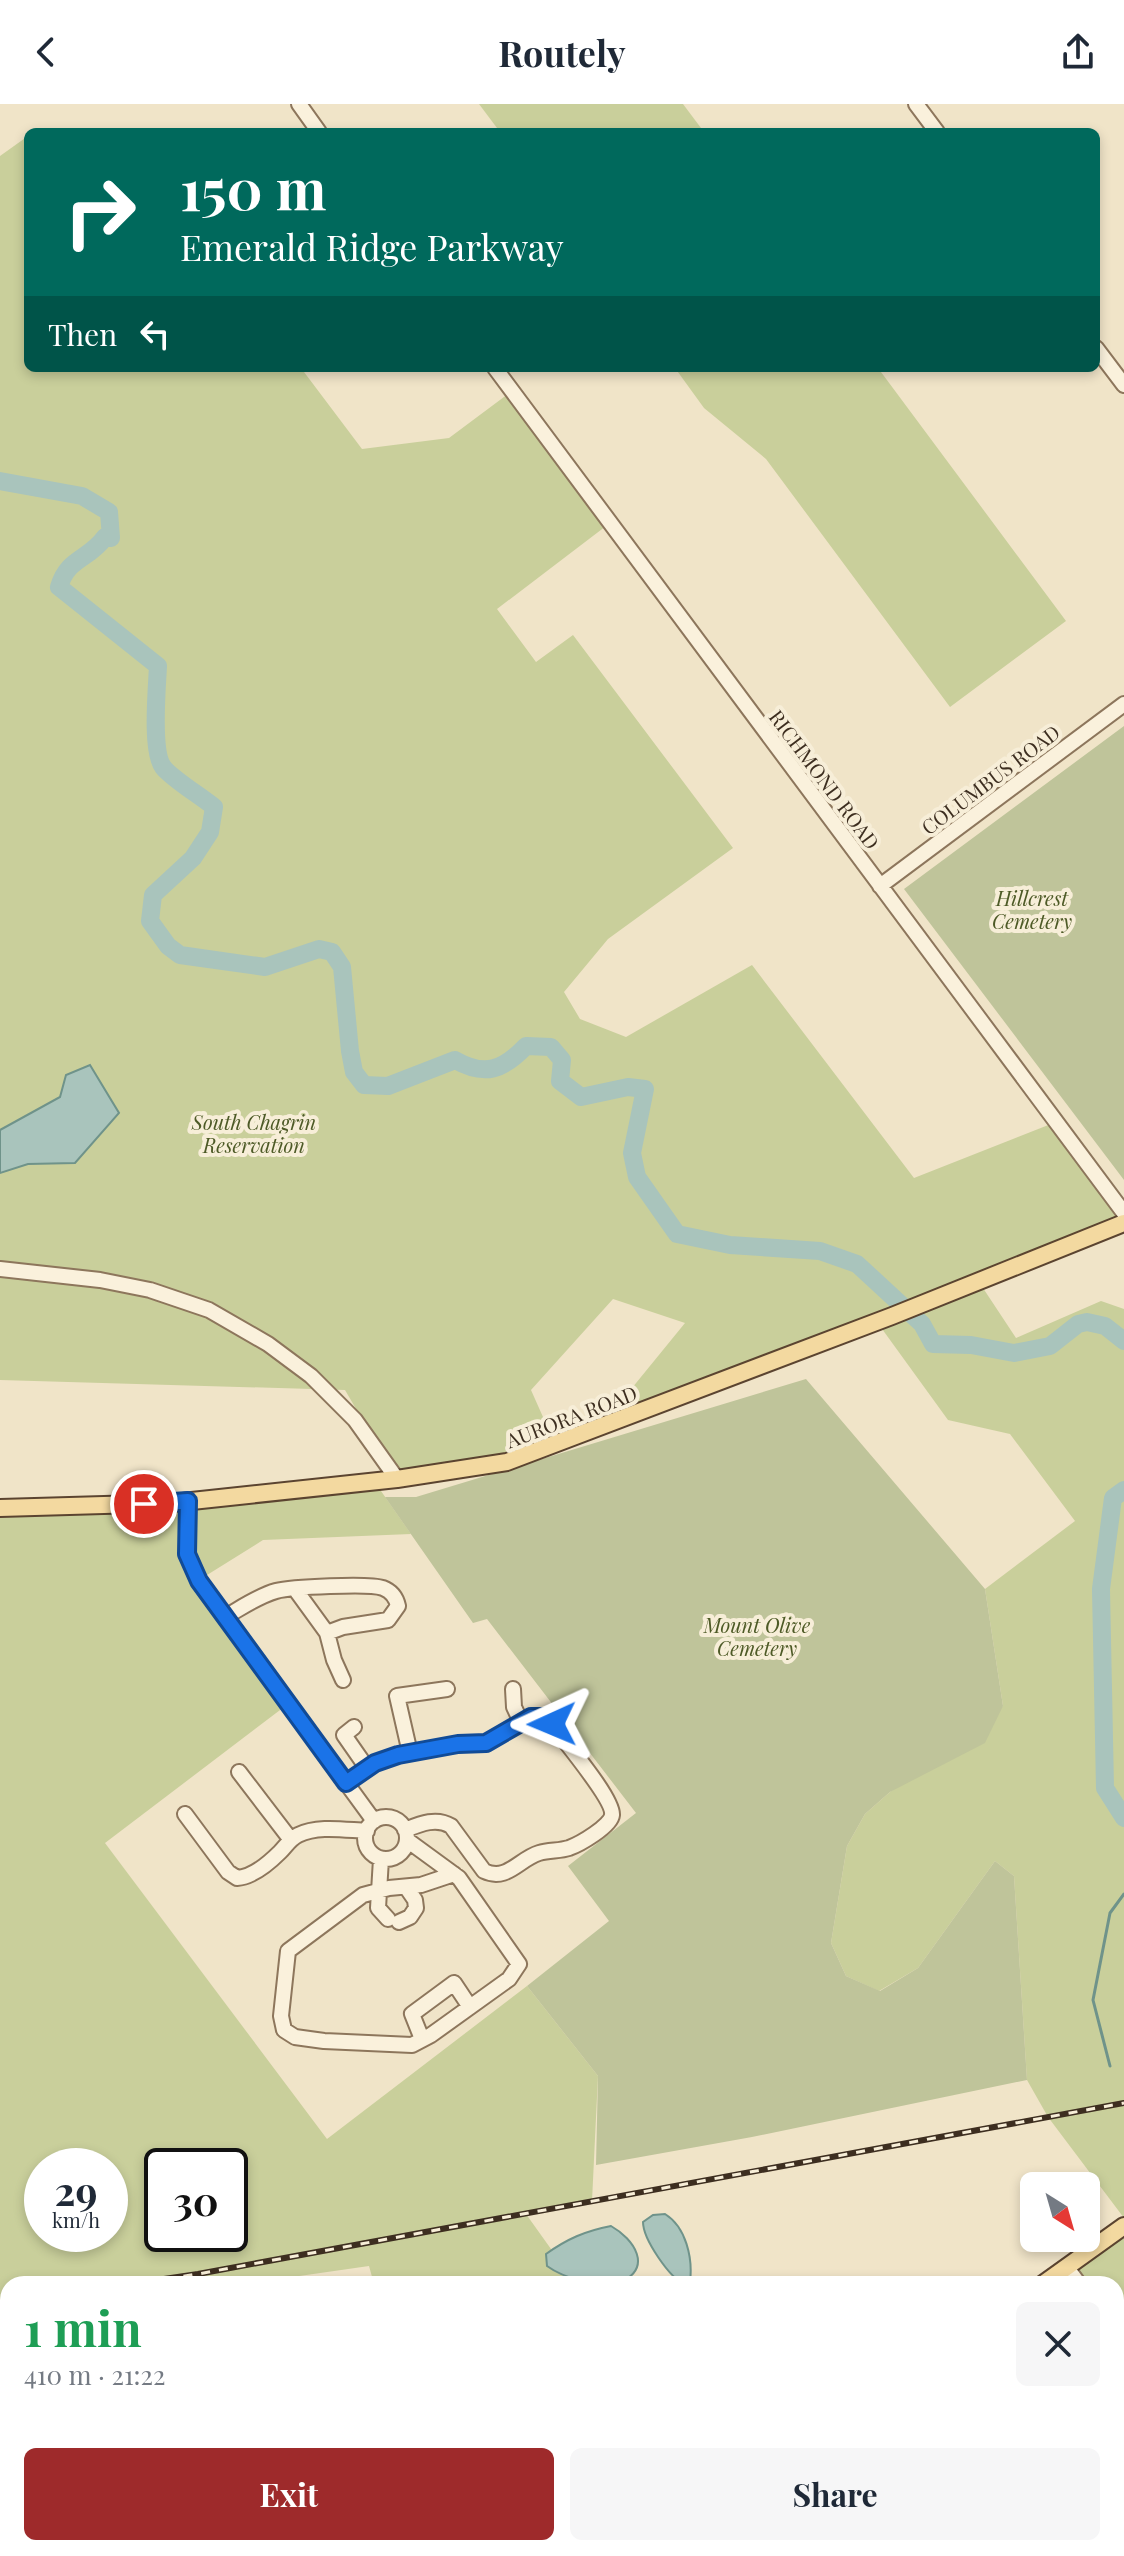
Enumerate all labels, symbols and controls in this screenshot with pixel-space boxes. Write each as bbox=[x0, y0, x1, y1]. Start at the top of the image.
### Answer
text: Routely bbox=[498, 28, 626, 76]
icon: back bbox=[24, 30, 68, 74]
icon: share bbox=[1056, 30, 1100, 74]
text: 150 m bbox=[180, 150, 326, 225]
icon: right bbox=[48, 160, 152, 264]
text: Emerald Ridge Parkway bbox=[180, 222, 564, 270]
icon: left bbox=[133, 312, 177, 356]
text: Then bbox=[48, 314, 117, 354]
street label: RICHMOND ROAD bbox=[764, 704, 886, 854]
street label: COLUMBUS ROAD bbox=[915, 718, 1065, 840]
park label: Hillcrest Cemetery bbox=[992, 884, 1072, 934]
park label: South Chagrin Reservation bbox=[191, 1108, 316, 1158]
street label: AURORA ROAD bbox=[501, 1379, 641, 1454]
pin bbox=[110, 1470, 178, 1538]
icon: arrive bbox=[122, 1482, 166, 1526]
park label: Mount Olive Cemetery bbox=[703, 1611, 811, 1661]
position arrow bbox=[510, 1682, 594, 1766]
speed limit sign: 30 bbox=[144, 2148, 248, 2252]
text: 29 bbox=[54, 2163, 98, 2216]
north arrow bbox=[1020, 2172, 1100, 2252]
map controls bbox=[1020, 2172, 1100, 2252]
text: km/h bbox=[52, 2206, 100, 2233]
text: 1 min bbox=[24, 2295, 142, 2359]
button: close bbox=[1016, 2302, 1100, 2386]
text: 410 m · 21:22 bbox=[24, 2357, 165, 2392]
button: Exit bbox=[24, 2448, 554, 2540]
button: Share bbox=[570, 2448, 1100, 2540]

